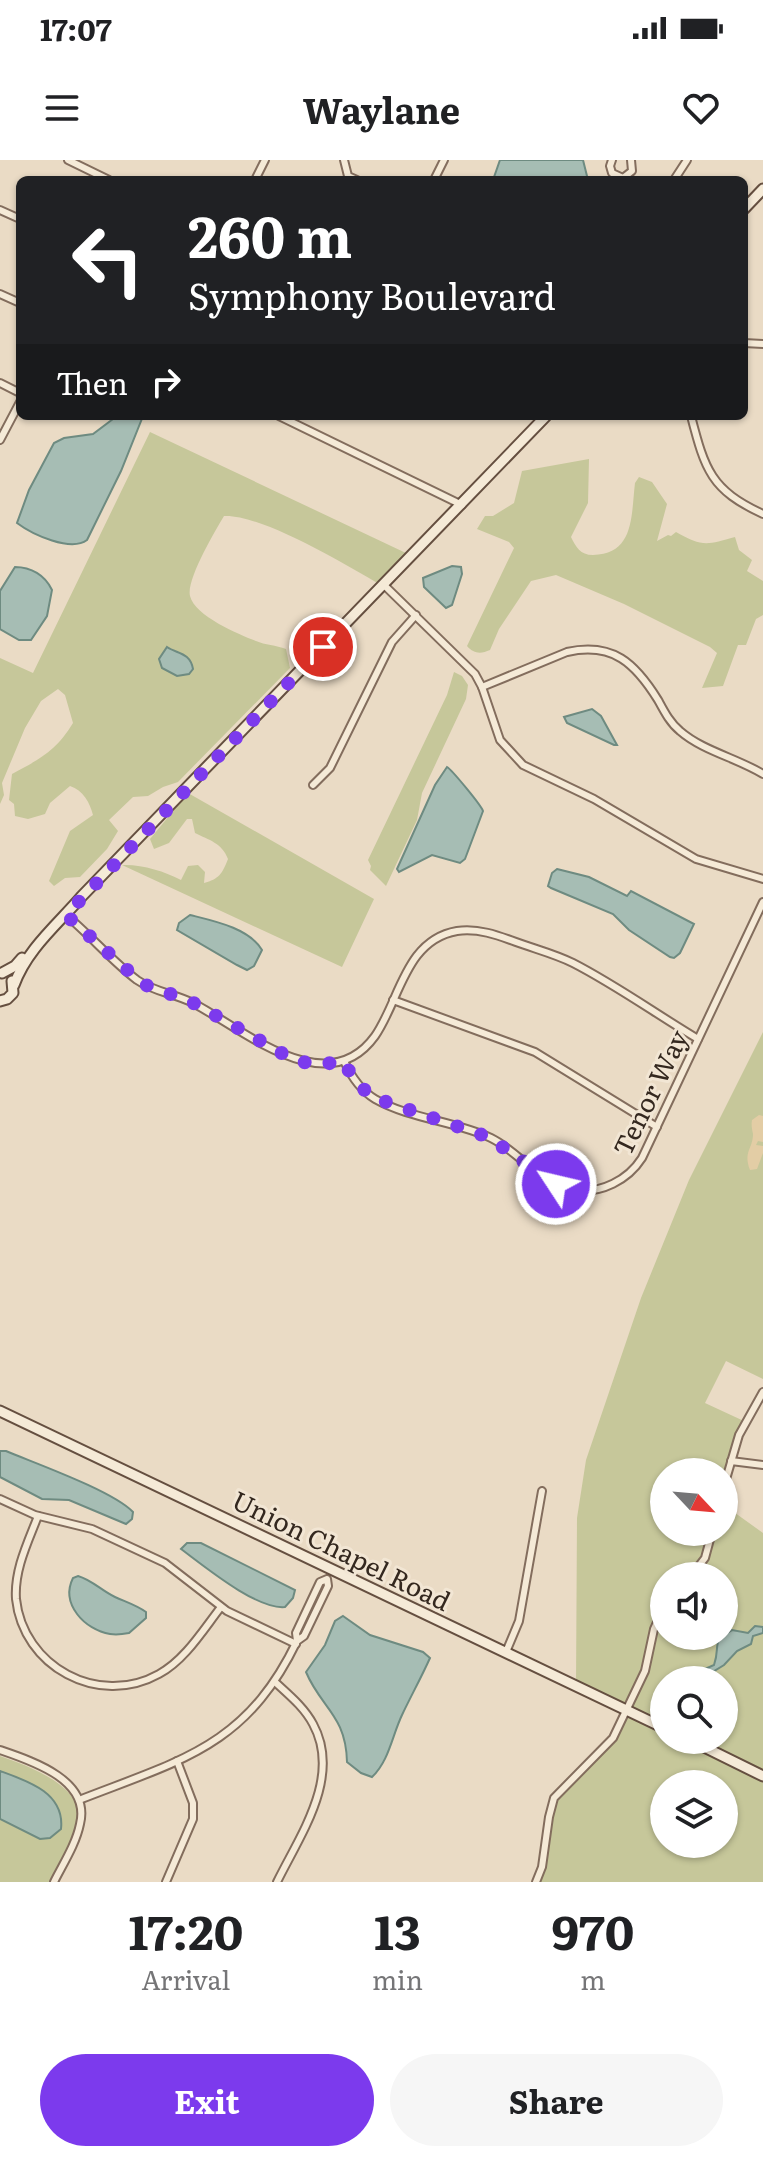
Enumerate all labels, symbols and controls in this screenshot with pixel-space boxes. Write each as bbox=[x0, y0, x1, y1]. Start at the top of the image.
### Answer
text: 17:07 bbox=[40, 6, 112, 50]
text: Waylane bbox=[303, 82, 460, 135]
icon: menu bbox=[40, 86, 84, 130]
icon: heart bbox=[679, 86, 723, 130]
text: 260 m bbox=[188, 192, 352, 275]
icon: left bbox=[56, 208, 160, 312]
text: Symphony Boulevard bbox=[188, 268, 556, 321]
text: Then bbox=[56, 360, 128, 404]
icon: right bbox=[144, 360, 188, 404]
pin bbox=[289, 613, 357, 681]
icon: arrive bbox=[301, 625, 345, 669]
street label: Tenor Way bbox=[602, 1022, 696, 1162]
position arrow bbox=[514, 1142, 598, 1226]
north arrow bbox=[650, 1458, 738, 1546]
map controls bbox=[650, 1458, 738, 1858]
street label: Union Chapel Road bbox=[226, 1479, 458, 1619]
button: sound bbox=[650, 1562, 738, 1650]
button: search bbox=[650, 1666, 738, 1754]
button: layers bbox=[650, 1770, 738, 1858]
text: 17:20 bbox=[129, 1894, 243, 1965]
text: 13 bbox=[374, 1894, 421, 1965]
text: 970 bbox=[552, 1894, 634, 1965]
text: Arrival bbox=[142, 1959, 230, 1998]
text: min bbox=[372, 1959, 423, 1998]
text: m bbox=[580, 1959, 606, 1998]
button: Exit bbox=[40, 2054, 374, 2146]
button: Share bbox=[390, 2054, 723, 2146]

